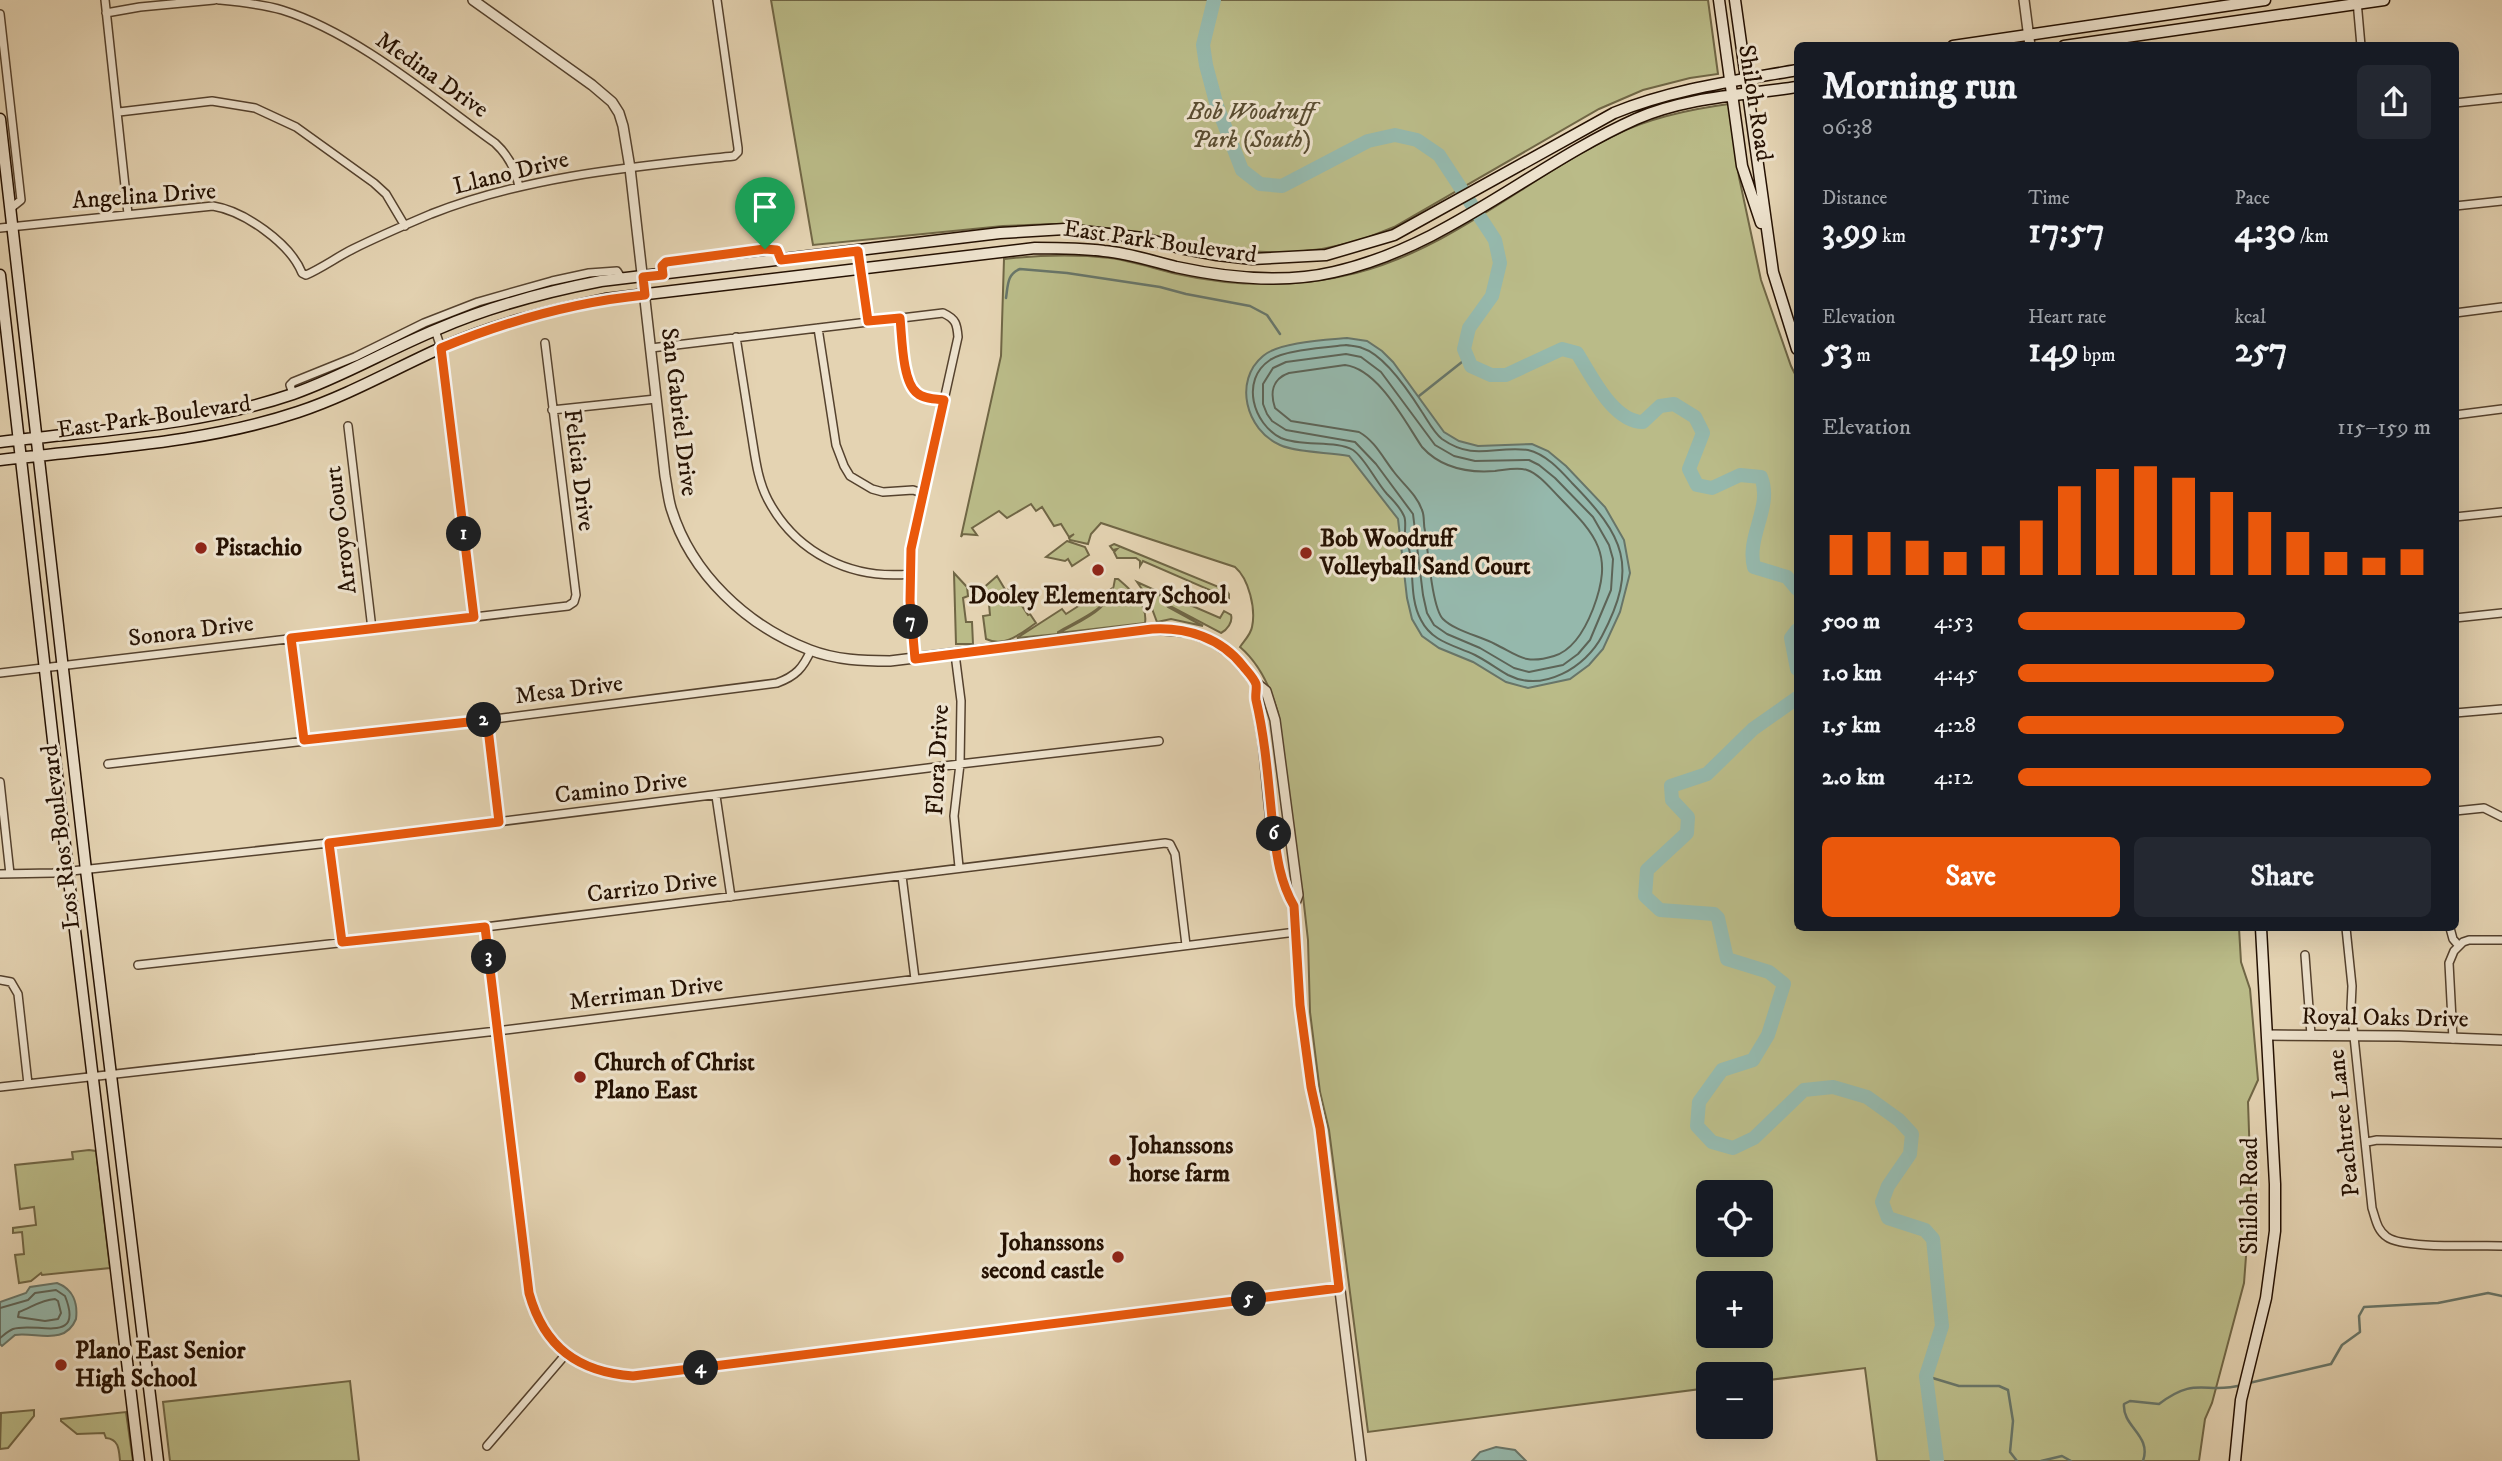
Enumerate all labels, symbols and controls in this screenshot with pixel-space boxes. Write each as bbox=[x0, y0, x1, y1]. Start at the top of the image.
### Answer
street label: Medina Drive bbox=[370, 25, 494, 125]
street label: Shiloh Road bbox=[1731, 43, 1779, 163]
text: Morning run bbox=[1822, 63, 2017, 111]
button: share bbox=[2357, 65, 2431, 139]
park label: Bob Woodruff Park (South) bbox=[1187, 97, 1320, 155]
text: 06:38 bbox=[1822, 113, 1872, 142]
street label: Llano Drive bbox=[450, 144, 572, 202]
street label: Angelina Drive bbox=[71, 176, 217, 216]
pin bbox=[735, 177, 795, 249]
text: Distance bbox=[1822, 187, 1887, 210]
text: Time bbox=[2028, 187, 2070, 210]
text: Pace bbox=[2235, 187, 2270, 210]
icon: arrive bbox=[746, 188, 784, 226]
text: 3.99 bbox=[1822, 210, 1878, 254]
text: 17:57 bbox=[2028, 210, 2105, 254]
text: 4:30 bbox=[2235, 210, 2296, 254]
street label: East Park Boulevard bbox=[1061, 214, 1259, 270]
text: km bbox=[1878, 225, 1906, 248]
text: /km bbox=[2296, 225, 2329, 248]
text: Elevation bbox=[1822, 306, 1896, 329]
text: Heart rate bbox=[2028, 306, 2106, 329]
text: kcal bbox=[2235, 306, 2266, 329]
street label: San Gabriel Drive bbox=[654, 326, 704, 498]
text: 53 bbox=[1822, 329, 1852, 373]
text: 149 bbox=[2028, 329, 2079, 373]
text: 257 bbox=[2235, 329, 2287, 373]
text: m bbox=[1852, 344, 1871, 367]
text: bpm bbox=[2079, 344, 2116, 367]
street label: East Park Boulevard bbox=[55, 389, 253, 445]
street label: Felicia Drive bbox=[557, 407, 601, 533]
text: Elevation bbox=[1822, 413, 1911, 442]
text: 115–159 m bbox=[2337, 413, 2431, 442]
street label: Arroyo Court bbox=[318, 464, 364, 596]
pin: 1 bbox=[447, 516, 482, 552]
text: 1 bbox=[460, 522, 467, 545]
place label: Bob Woodruff Volleyball Sand Court bbox=[1319, 524, 1531, 582]
place label: Pistachio bbox=[215, 533, 302, 563]
marker: Pistachio bbox=[193, 540, 209, 556]
marker: Bob Woodruff Volleyball Sand Court bbox=[1298, 545, 1314, 561]
marker: Dooley Elementary School bbox=[1090, 562, 1106, 578]
place label: Dooley Elementary School bbox=[969, 581, 1228, 611]
pin: 7 bbox=[894, 604, 928, 640]
text: 500 m bbox=[1822, 607, 1880, 636]
text: 4:53 bbox=[1934, 607, 1973, 636]
street label: Sonora Drive bbox=[127, 608, 255, 654]
text: 7 bbox=[905, 610, 916, 633]
text: 1.0 km bbox=[1822, 659, 1882, 688]
text: 4:45 bbox=[1934, 659, 1978, 688]
street label: Mesa Drive bbox=[513, 669, 625, 711]
pin: 2 bbox=[466, 702, 502, 738]
street label: Flora Drive bbox=[920, 704, 956, 816]
text: 2 bbox=[479, 708, 488, 731]
text: 1.5 km bbox=[1822, 711, 1881, 740]
text: 4:28 bbox=[1934, 711, 1976, 740]
street label: Los Rios Boulevard bbox=[35, 743, 87, 931]
text: 2.0 km bbox=[1822, 763, 1885, 792]
text: 4:12 bbox=[1934, 763, 1973, 792]
street label: Camino Drive bbox=[553, 765, 689, 811]
pin: 6 bbox=[1256, 816, 1292, 852]
text: 6 bbox=[1269, 822, 1278, 845]
button: Save bbox=[1822, 837, 2120, 917]
button: Share bbox=[2134, 837, 2431, 917]
street label: Carrizo Drive bbox=[585, 864, 719, 910]
pin: 3 bbox=[472, 940, 506, 974]
text: 3 bbox=[485, 945, 492, 968]
street label: Merriman Drive bbox=[567, 969, 725, 1017]
street label: Royal Oaks Drive bbox=[2301, 1002, 2469, 1034]
place label: Church of Christ Plano East bbox=[594, 1048, 755, 1106]
street label: Peachtree Lane bbox=[2321, 1048, 2367, 1198]
marker: Church of Christ Plano East bbox=[572, 1069, 588, 1085]
place label: Johanssons horse farm bbox=[1126, 1131, 1233, 1189]
street label: Shiloh Road bbox=[2235, 1137, 2265, 1255]
marker: Johanssons horse farm bbox=[1107, 1152, 1123, 1168]
map controls bbox=[1696, 1180, 1773, 1439]
button: locate bbox=[1696, 1180, 1773, 1257]
place label: Johanssons second castle bbox=[981, 1228, 1104, 1286]
marker: Johanssons second castle bbox=[1110, 1249, 1126, 1265]
button: + bbox=[1696, 1271, 1773, 1348]
pin: 5 bbox=[1232, 1282, 1266, 1316]
text: 5 bbox=[1244, 1287, 1253, 1310]
place label: Plano East Senior High School bbox=[75, 1336, 246, 1394]
pin: 4 bbox=[684, 1350, 718, 1386]
text: 4 bbox=[695, 1356, 706, 1379]
marker: Plano East Senior High School bbox=[53, 1357, 69, 1373]
button: − bbox=[1696, 1362, 1773, 1439]

